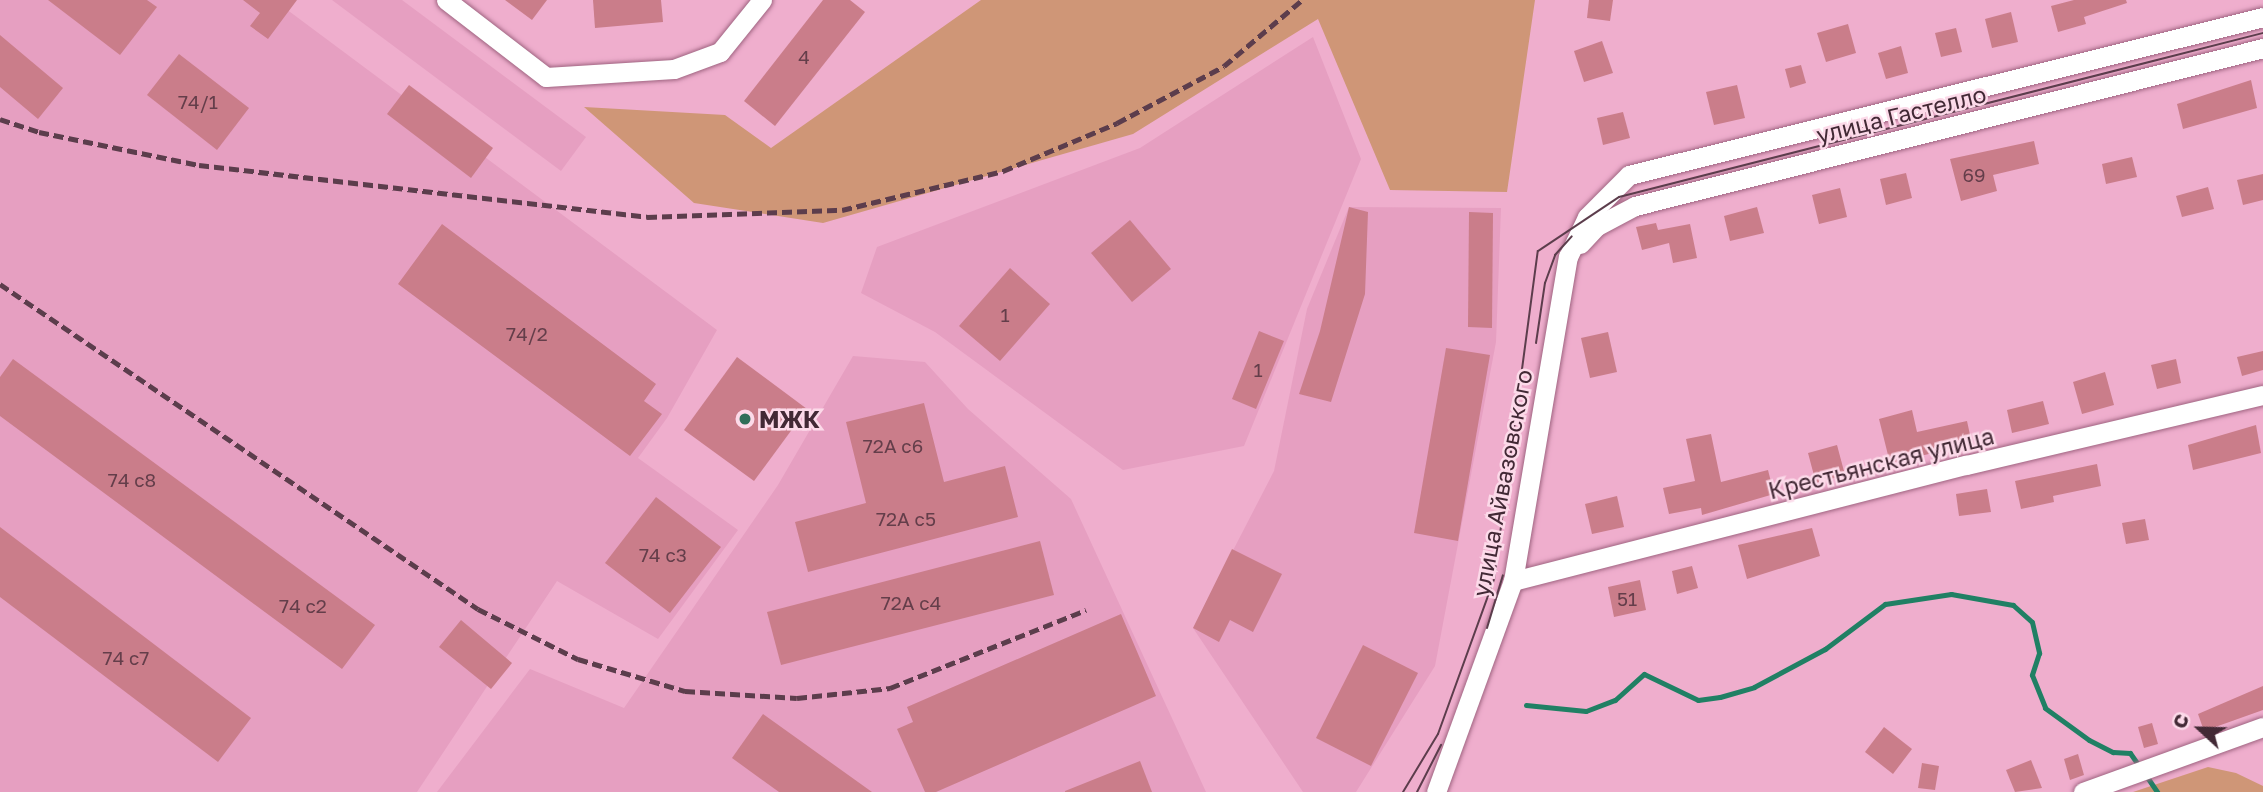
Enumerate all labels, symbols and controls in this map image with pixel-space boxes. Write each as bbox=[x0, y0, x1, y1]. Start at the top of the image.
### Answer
house number: 4 bbox=[798, 46, 810, 68]
street label: улица Гастелло bbox=[1813, 80, 1989, 148]
house number: 74/1 bbox=[178, 91, 218, 113]
house number: 69 bbox=[1963, 164, 1985, 186]
house number: 1 bbox=[1000, 304, 1010, 326]
house number: 74/2 bbox=[506, 323, 548, 345]
house number: 1 bbox=[1253, 359, 1263, 381]
street label: улица Айвазовского bbox=[1466, 367, 1538, 599]
place label: МЖК bbox=[759, 405, 820, 433]
marker: МЖК bbox=[737, 411, 753, 427]
street label: Крестьянская улица bbox=[1765, 422, 1997, 504]
house number: 72А с6 bbox=[863, 435, 923, 457]
house number: 74 с8 bbox=[108, 469, 156, 491]
house number: 72А с5 bbox=[876, 508, 936, 530]
house number: 74 с3 bbox=[639, 544, 687, 566]
house number: 51 bbox=[1617, 588, 1637, 610]
house number: 72А с4 bbox=[881, 592, 941, 614]
house number: 74 с2 bbox=[279, 595, 327, 617]
house number: 74 с7 bbox=[103, 647, 149, 669]
north arrow bbox=[2165, 694, 2235, 764]
text: С bbox=[2167, 710, 2193, 732]

